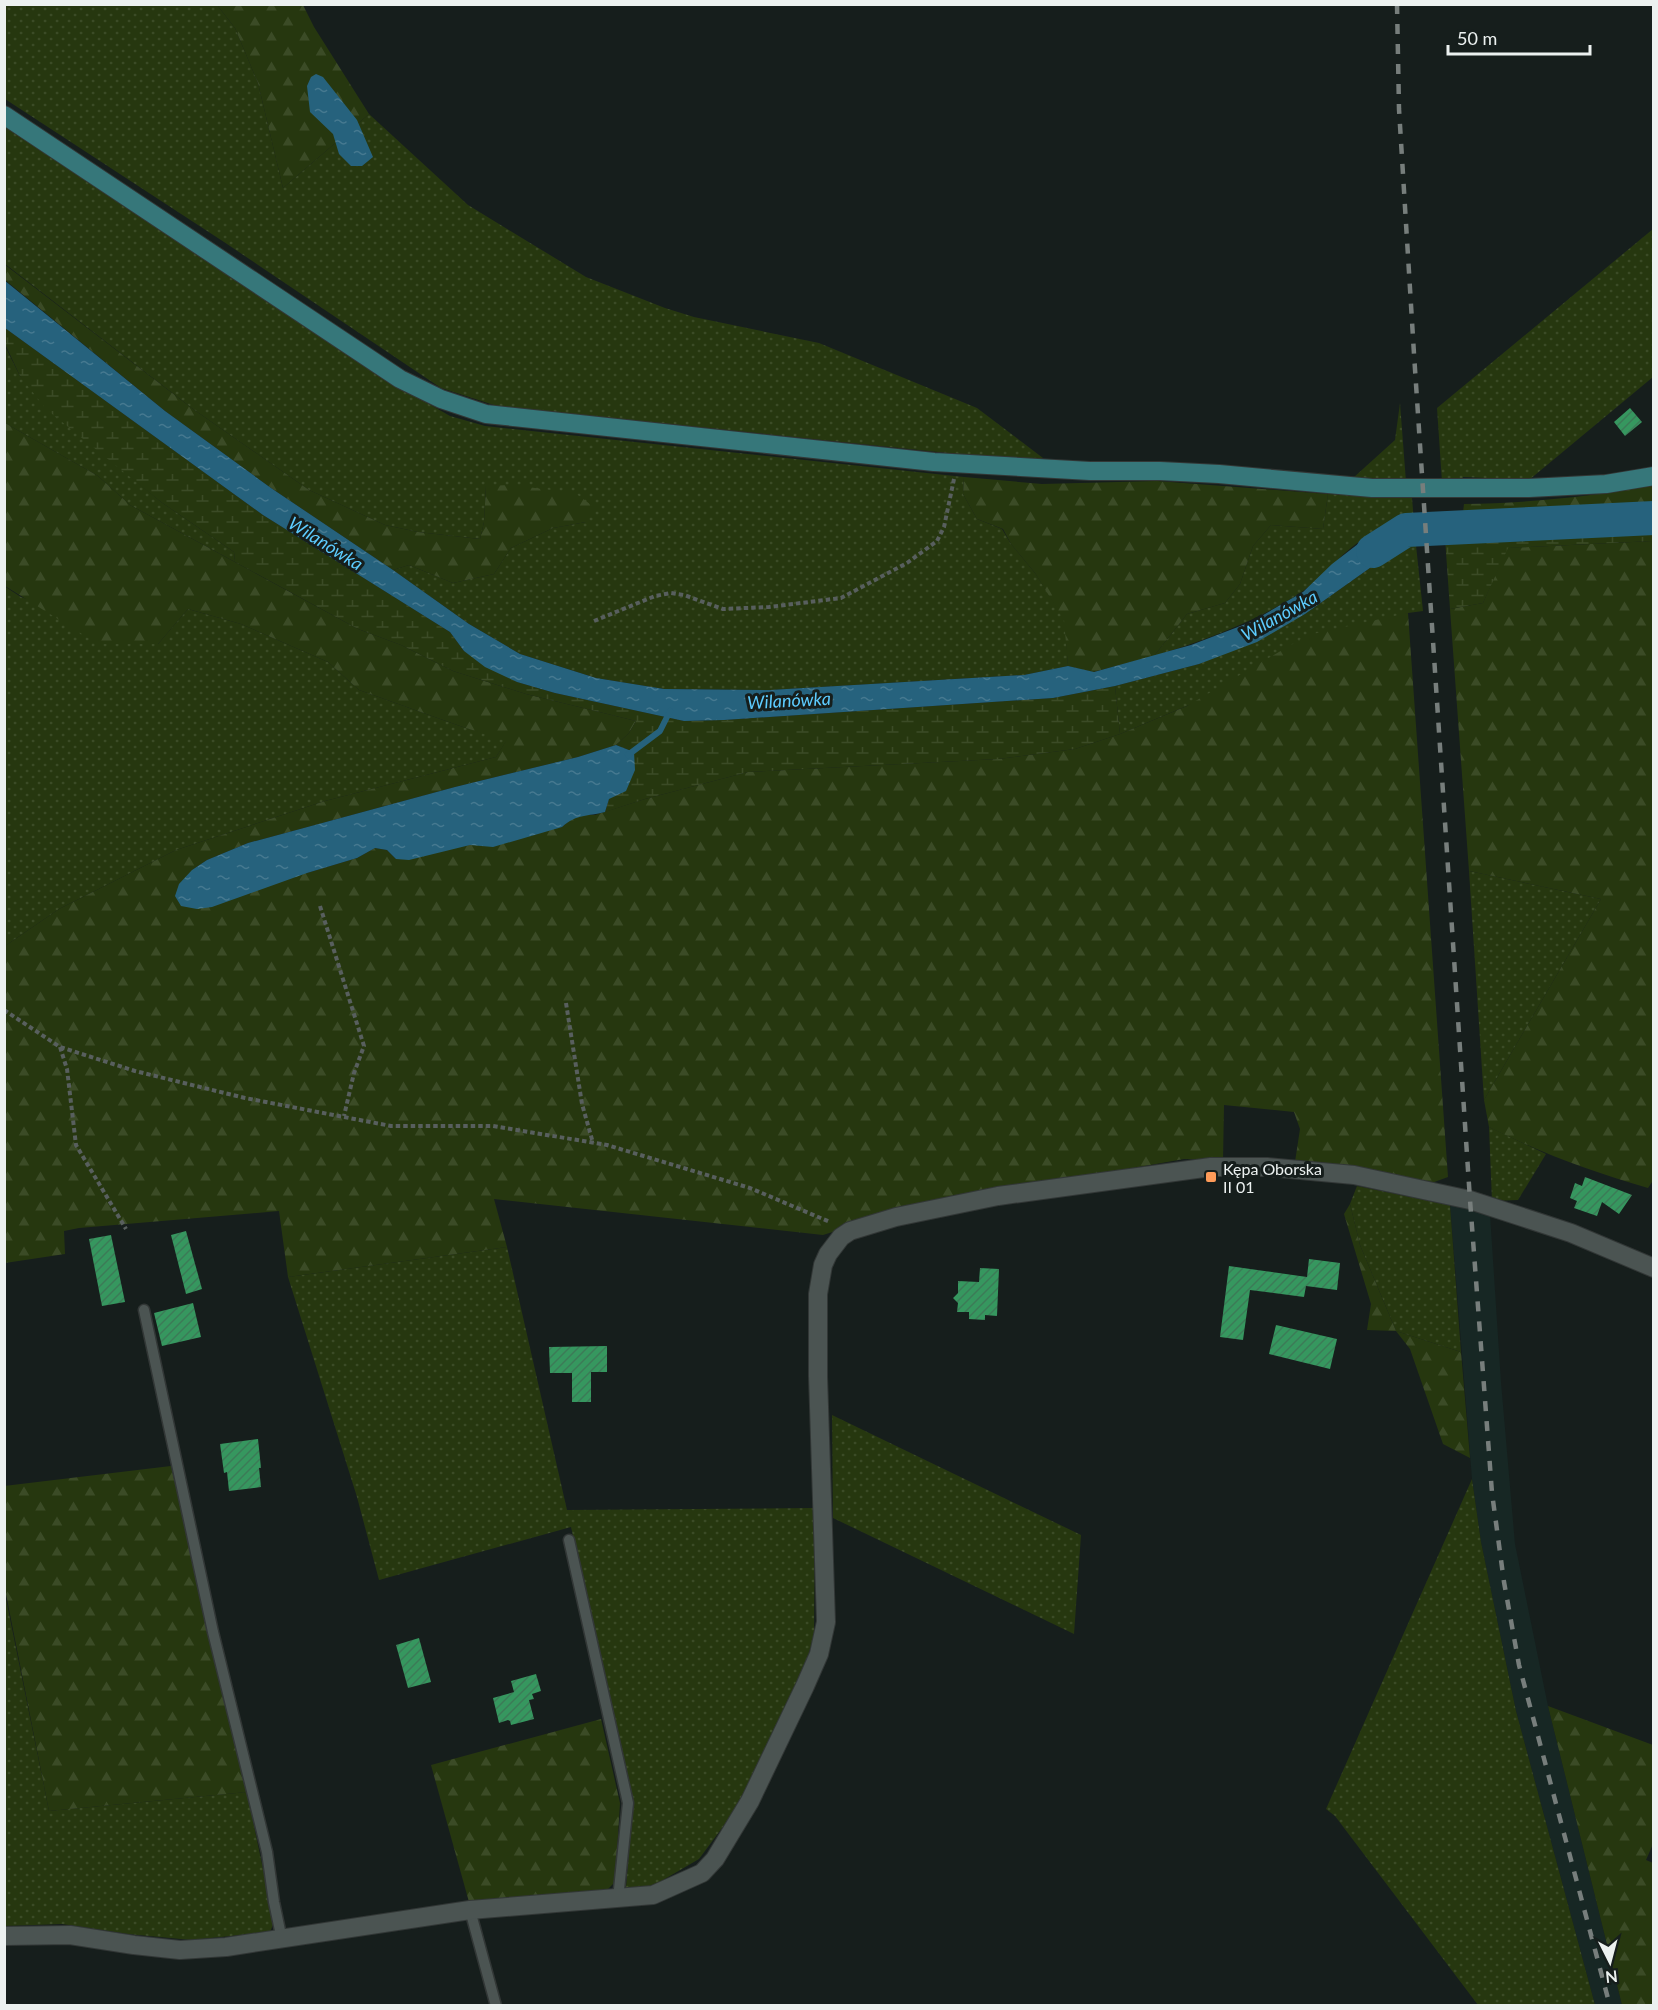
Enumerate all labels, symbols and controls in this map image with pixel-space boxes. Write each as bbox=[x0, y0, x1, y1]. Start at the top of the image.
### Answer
scale bar bbox=[1448, 18, 1590, 56]
text: 50 m bbox=[1457, 27, 1497, 49]
water label: Wilanówka bbox=[285, 512, 367, 574]
water label: Wilanówka bbox=[1237, 585, 1321, 645]
water label: Wilanówka bbox=[747, 687, 831, 713]
place label: Kępa Oborska II 01 bbox=[1223, 1159, 1322, 1196]
marker: Kępa Oborska II 01 bbox=[1204, 1170, 1218, 1184]
north arrow bbox=[1580, 1932, 1640, 1992]
text: N bbox=[1604, 1967, 1619, 1988]

